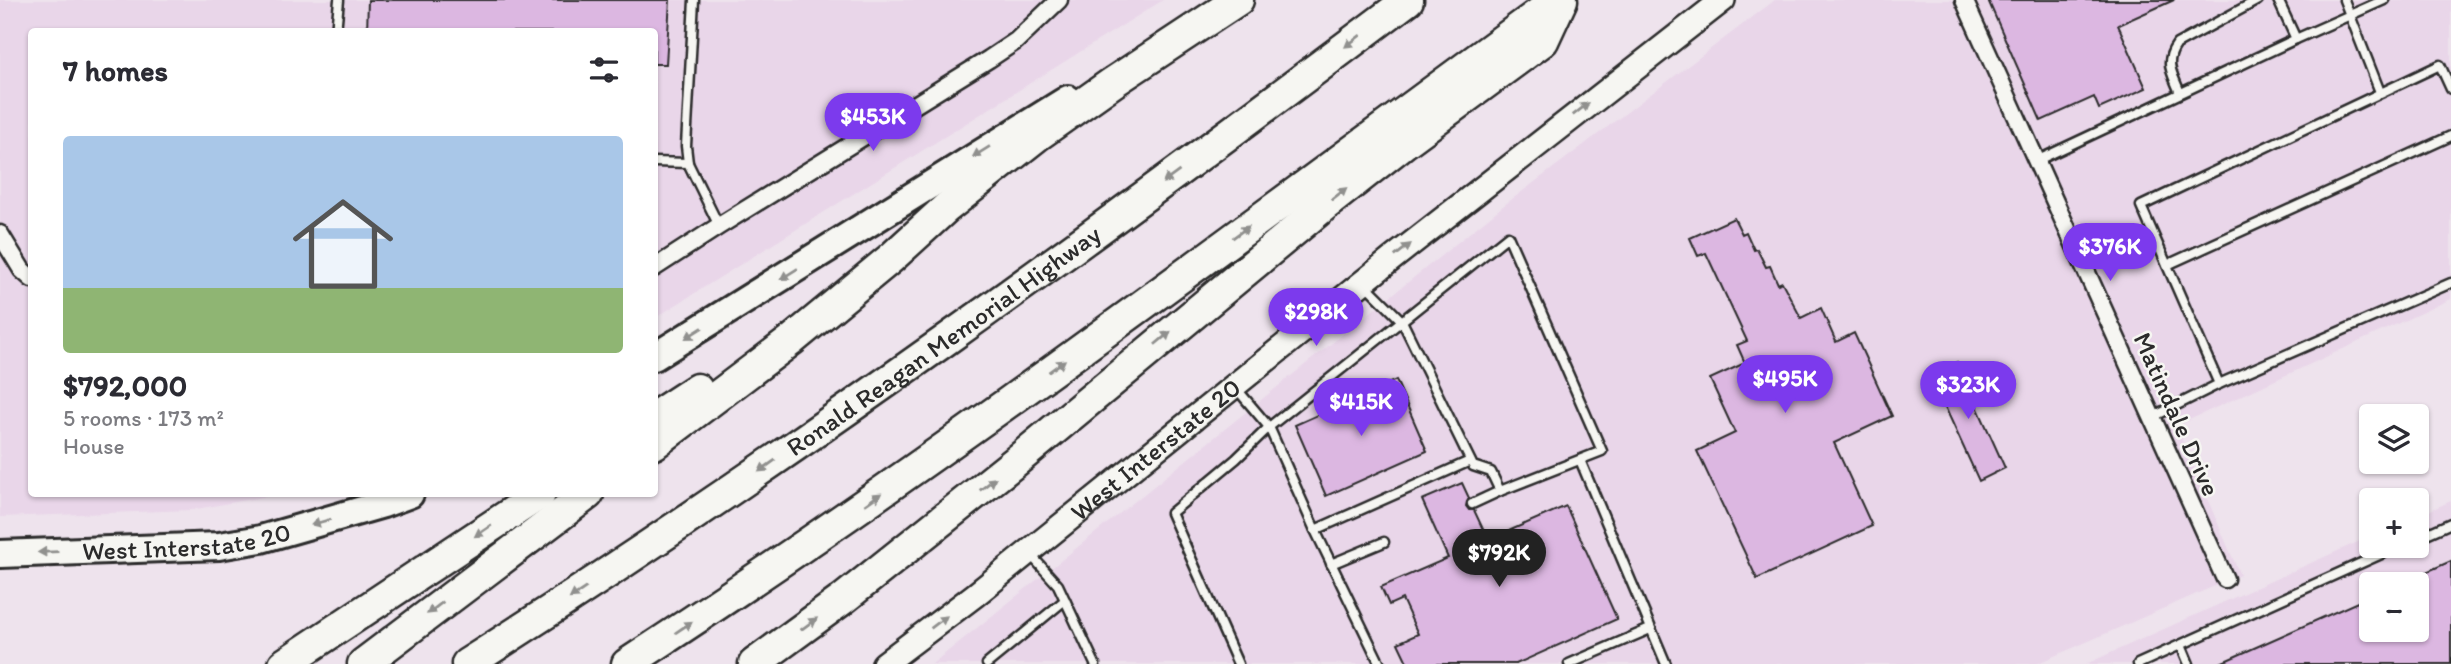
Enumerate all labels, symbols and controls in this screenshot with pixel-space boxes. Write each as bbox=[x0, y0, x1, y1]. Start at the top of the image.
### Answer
one-way arrow bbox=[1344, 34, 1363, 48]
icon: filters bbox=[585, 51, 623, 89]
text: 7 homes bbox=[63, 52, 168, 89]
pin: $453K bbox=[824, 94, 922, 153]
text: $453K bbox=[841, 102, 905, 130]
one-way arrow bbox=[1572, 102, 1590, 117]
one-way arrow bbox=[972, 146, 991, 159]
one-way arrow bbox=[1162, 170, 1180, 184]
icon: home bbox=[280, 181, 406, 307]
one-way arrow bbox=[1329, 186, 1347, 201]
street label: Ronald Reagan Memorial Highway bbox=[780, 218, 1107, 463]
pin: $376K bbox=[2061, 224, 2159, 283]
one-way arrow bbox=[1232, 225, 1250, 239]
text: $376K bbox=[2079, 232, 2141, 260]
one-way arrow bbox=[1393, 243, 1411, 258]
one-way arrow bbox=[779, 267, 799, 280]
pin: $298K bbox=[1267, 288, 1365, 348]
text: $298K bbox=[1284, 297, 1348, 325]
one-way arrow bbox=[685, 327, 704, 339]
street label: Matindale Drive bbox=[2127, 327, 2227, 501]
one-way arrow bbox=[1154, 331, 1171, 346]
pin: $495K bbox=[1736, 356, 1834, 415]
one-way arrow bbox=[1048, 359, 1066, 373]
pin: $323K bbox=[1919, 362, 2017, 421]
text: $495K bbox=[1753, 364, 1817, 392]
text: $792,000 bbox=[63, 367, 187, 404]
text: $323K bbox=[1936, 370, 2000, 398]
street label: West Interstate 20 bbox=[1064, 371, 1247, 528]
pin: $415K bbox=[1312, 378, 1410, 438]
text: $415K bbox=[1330, 387, 1392, 415]
text: 5 rooms · 173 m² bbox=[63, 404, 224, 432]
map controls bbox=[2359, 404, 2429, 642]
button: layers bbox=[2359, 404, 2429, 474]
text: House bbox=[63, 432, 125, 460]
one-way arrow bbox=[757, 459, 776, 472]
one-way arrow bbox=[979, 477, 997, 491]
button: + bbox=[2359, 488, 2429, 558]
one-way arrow bbox=[864, 492, 882, 506]
street label: West Interstate 20 bbox=[82, 515, 294, 567]
one-way arrow bbox=[311, 517, 332, 527]
one-way arrow bbox=[473, 525, 493, 538]
pin: $792K bbox=[1450, 530, 1548, 589]
text: $792K bbox=[1468, 538, 1530, 566]
one-way arrow bbox=[37, 547, 59, 558]
button: − bbox=[2359, 572, 2429, 642]
one-way arrow bbox=[569, 586, 587, 600]
one-way arrow bbox=[427, 601, 445, 616]
one-way arrow bbox=[929, 615, 947, 630]
one-way arrow bbox=[800, 617, 818, 631]
one-way arrow bbox=[675, 620, 694, 633]

